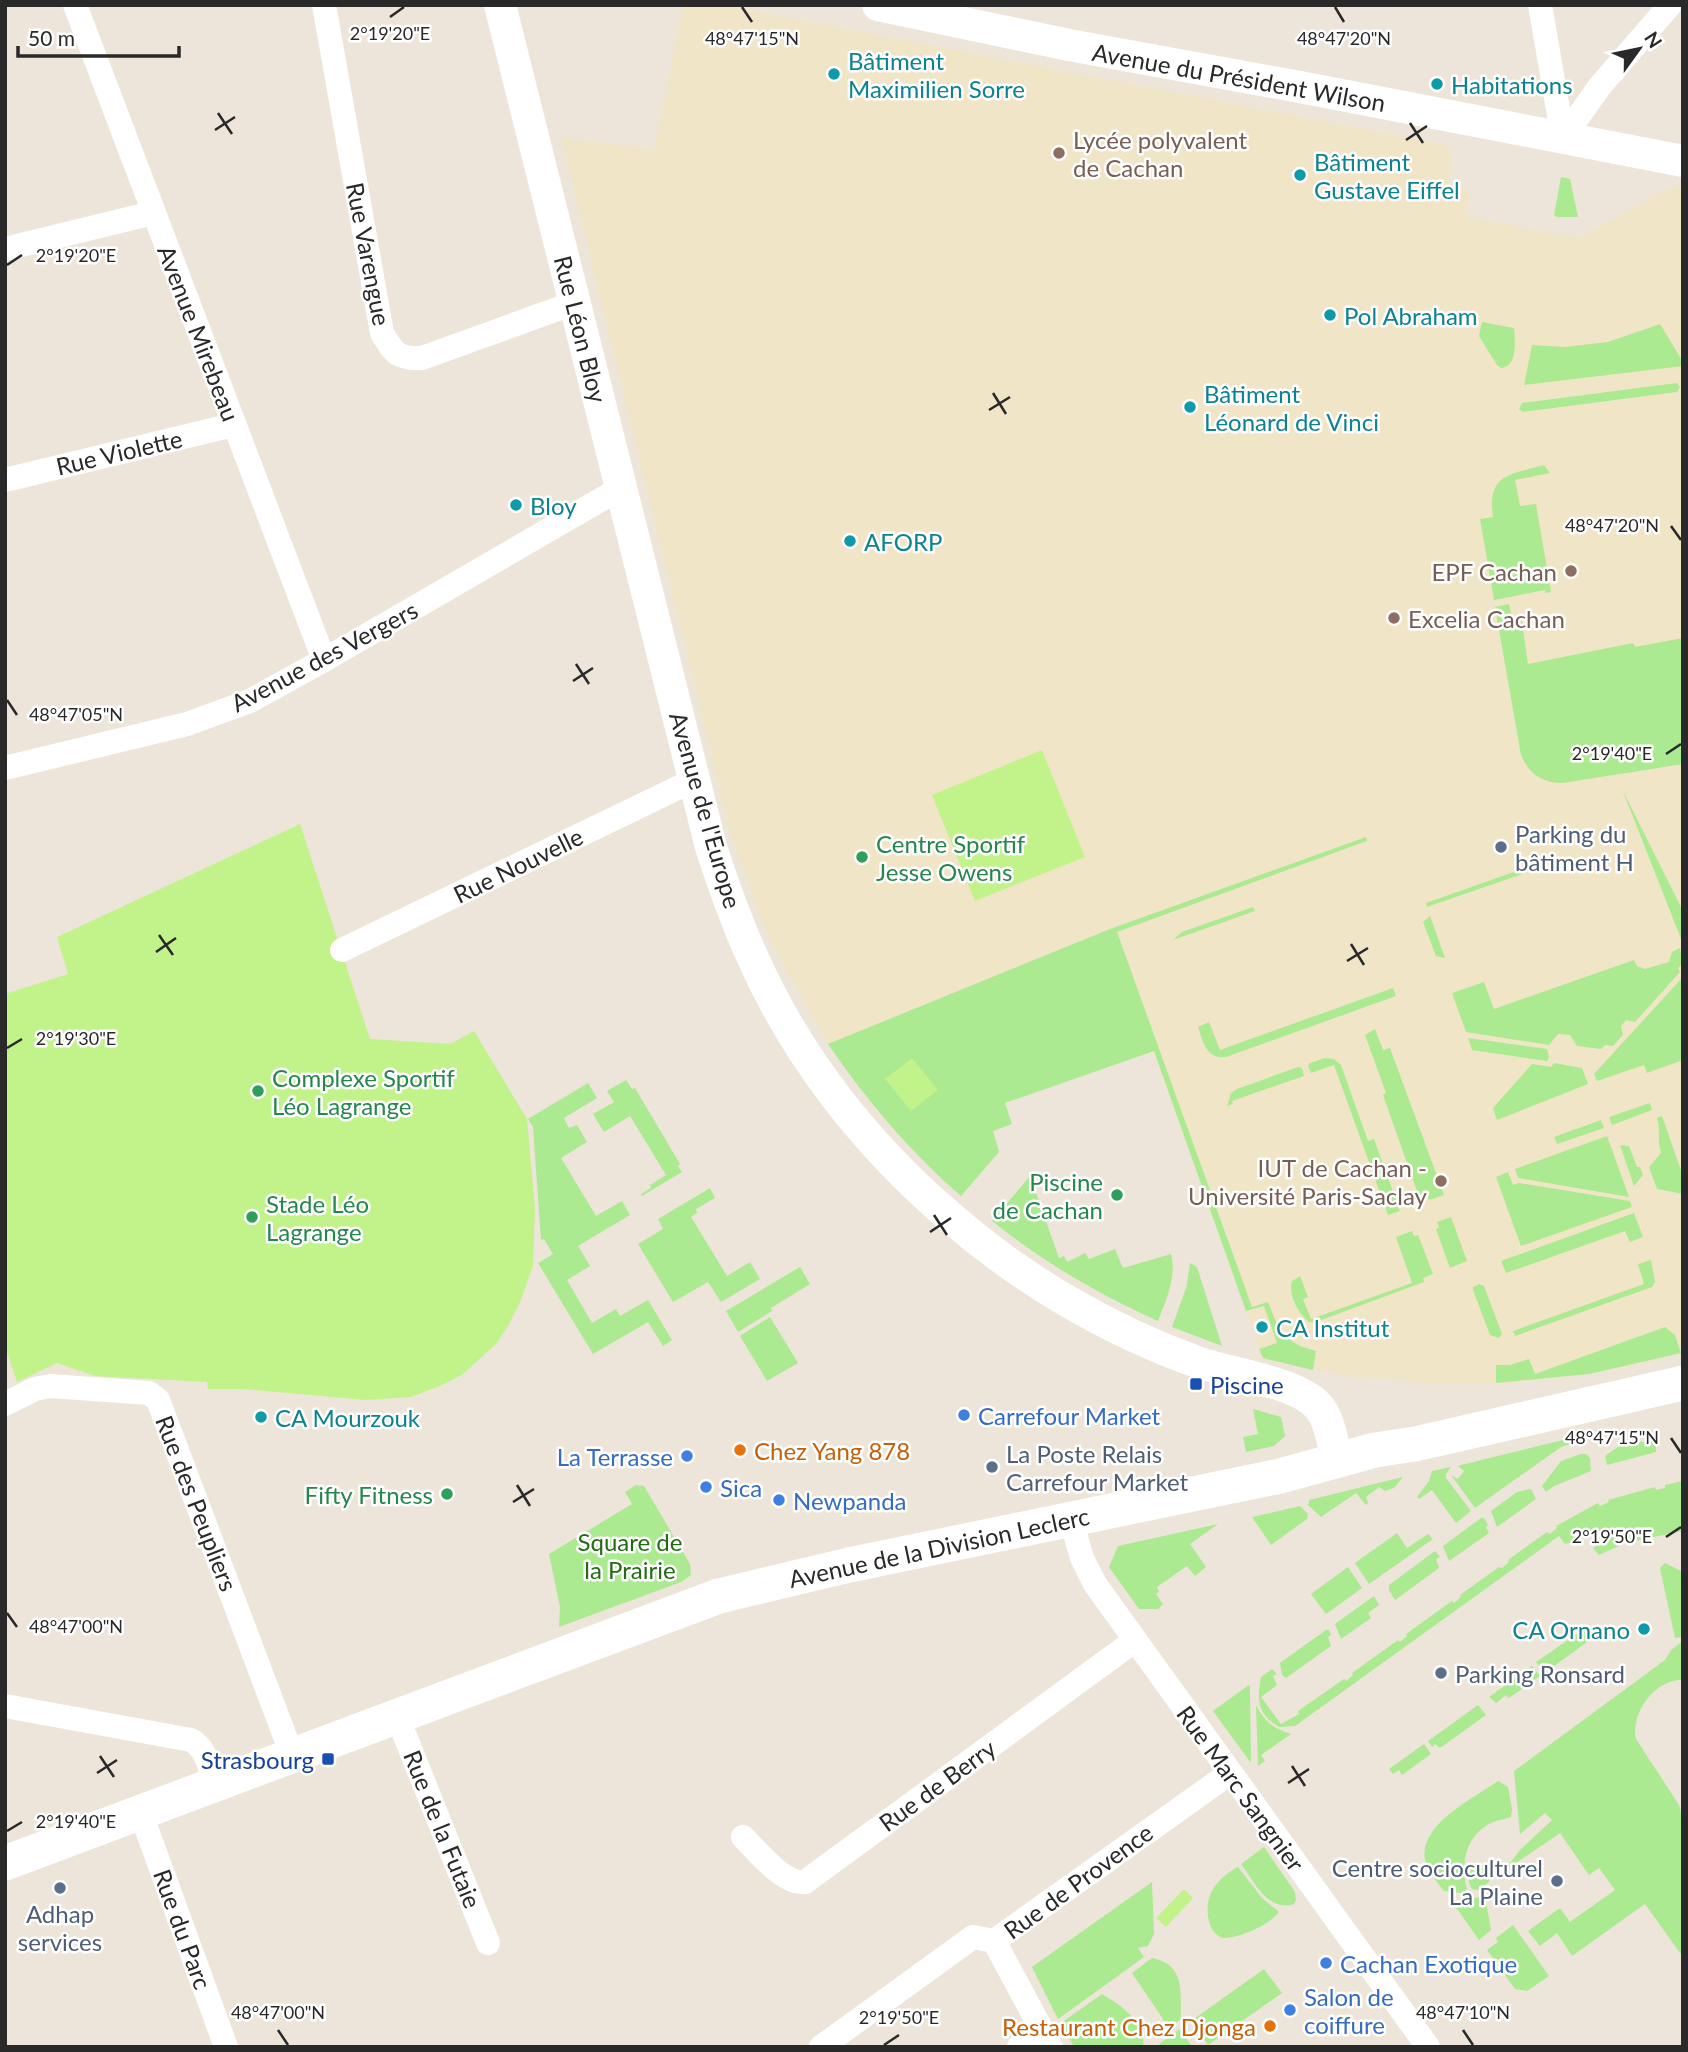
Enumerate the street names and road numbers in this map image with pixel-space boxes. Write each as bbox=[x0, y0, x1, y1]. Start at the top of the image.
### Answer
street label: Avenue du Président Wilson bbox=[1090, 37, 1388, 117]
street label: Rue Varengue bbox=[341, 180, 397, 328]
street label: Avenue Mirebeau bbox=[152, 241, 246, 425]
street label: Rue Léon Bloy bbox=[549, 252, 613, 406]
street label: Rue Violette bbox=[53, 423, 185, 481]
street label: Avenue des Vergers bbox=[226, 595, 422, 717]
street label: Avenue de l'Europe bbox=[664, 708, 748, 912]
street label: Rue Nouvelle bbox=[449, 821, 587, 909]
street label: Rue des Peupliers bbox=[150, 1411, 244, 1595]
street label: Avenue de la Division Leclerc bbox=[786, 1501, 1092, 1593]
street label: Rue Marc Sangnier bbox=[1171, 1700, 1311, 1877]
street label: Rue de Berry bbox=[873, 1733, 1001, 1837]
street label: Rue de la Futaie bbox=[398, 1746, 488, 1912]
street label: Rue de Provence bbox=[998, 1817, 1158, 1945]
street label: Rue du Parc bbox=[148, 1865, 218, 1993]

